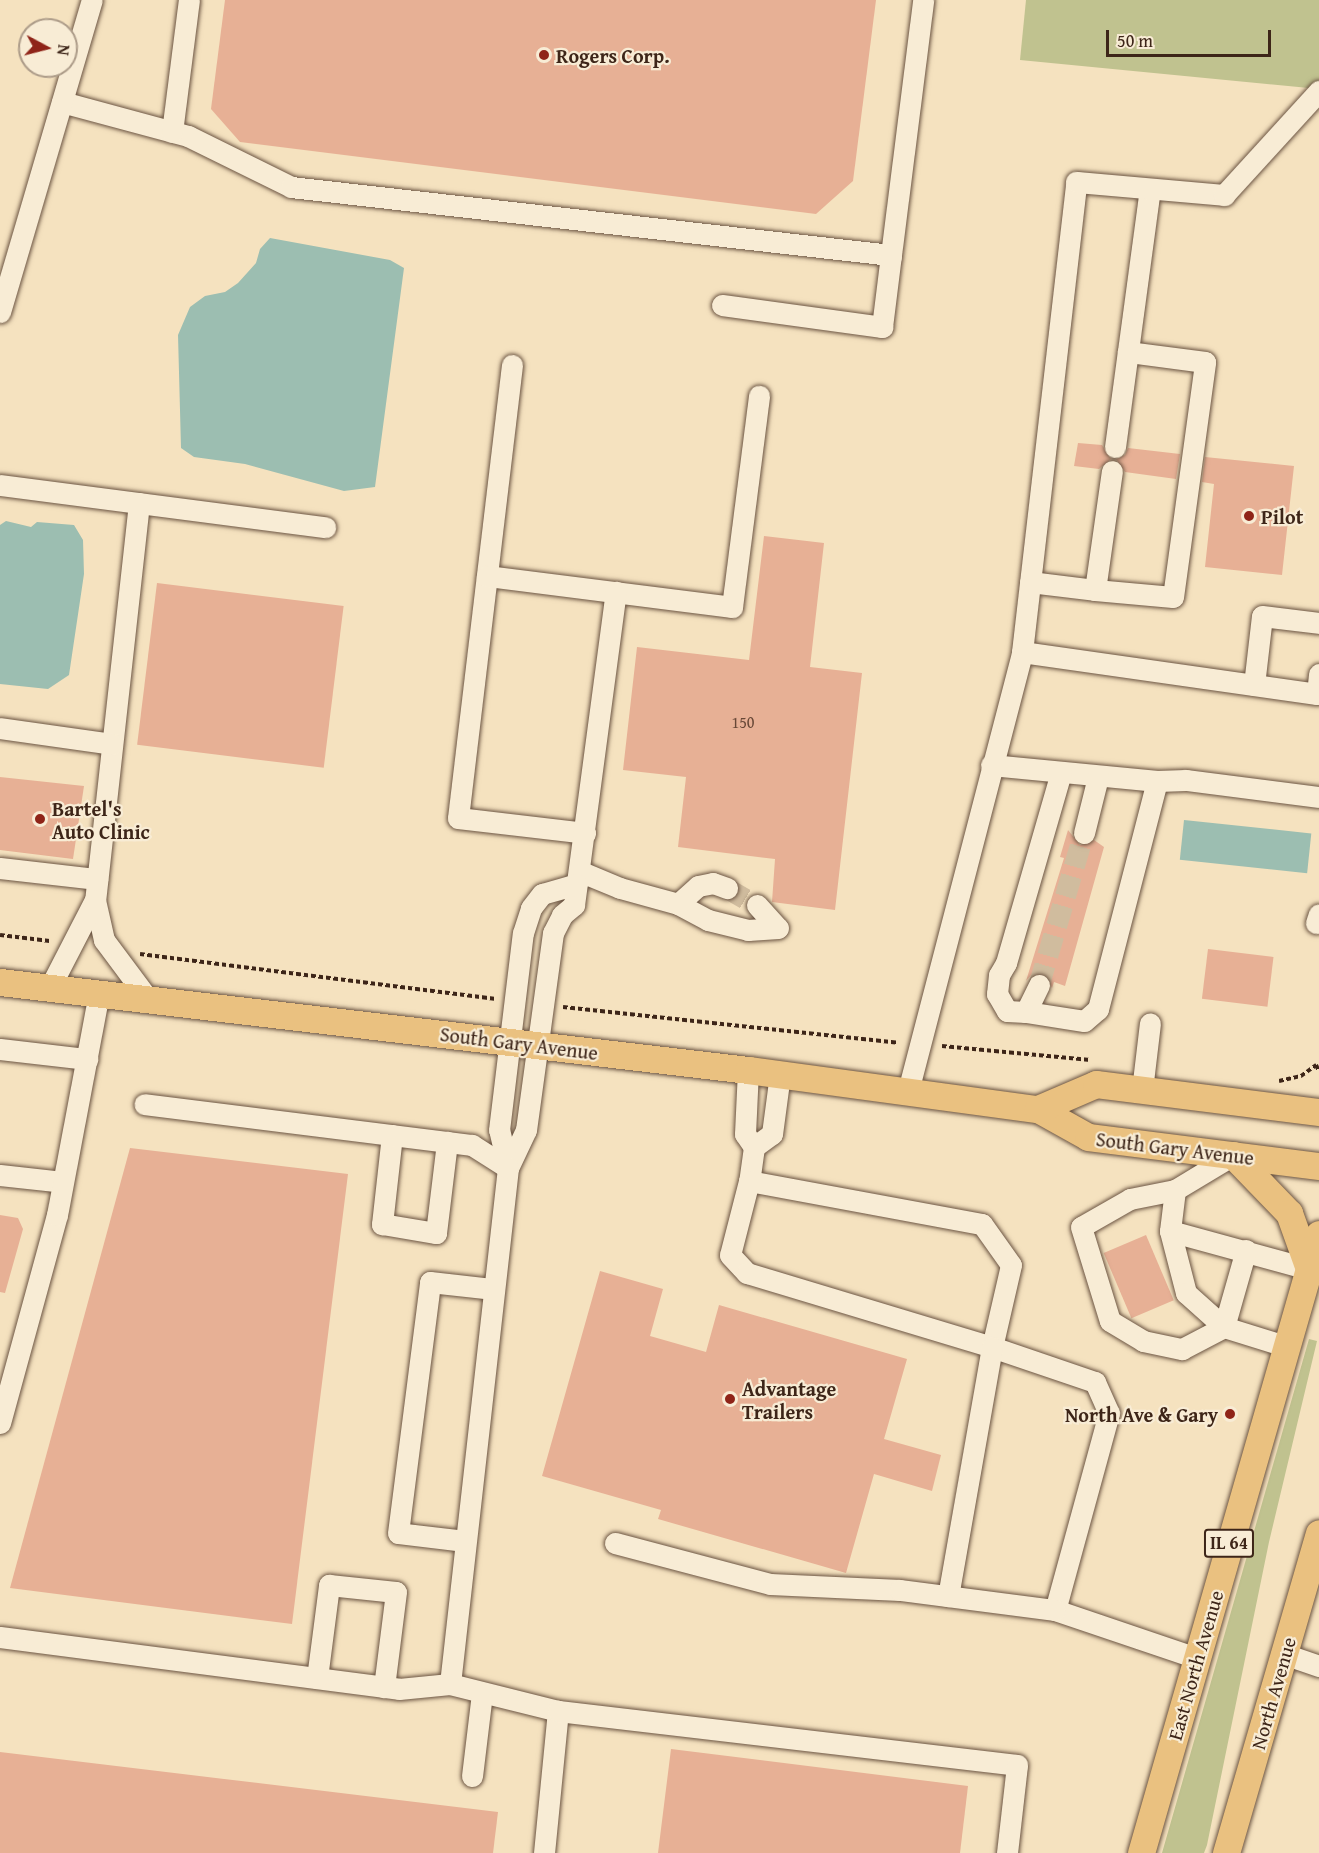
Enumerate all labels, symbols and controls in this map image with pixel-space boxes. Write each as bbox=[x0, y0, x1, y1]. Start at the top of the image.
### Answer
north arrow bbox=[18, 18, 78, 78]
scale bar bbox=[1109, 18, 1274, 56]
text: 50 m bbox=[1117, 27, 1153, 54]
text: N bbox=[51, 43, 76, 57]
place label: Rogers Corp. bbox=[556, 43, 670, 67]
marker: Rogers Corp. bbox=[537, 48, 551, 62]
place label: Pilot bbox=[1261, 504, 1303, 528]
marker: Pilot bbox=[1242, 509, 1256, 523]
house number: 150 bbox=[731, 712, 755, 732]
place label: Bartel's Auto Clinic bbox=[52, 796, 150, 843]
marker: Bartel's Auto Clinic bbox=[33, 812, 47, 826]
street label: South Gary Avenue bbox=[439, 1021, 599, 1065]
street label: South Gary Avenue bbox=[1095, 1126, 1255, 1170]
place label: Advantage Trailers bbox=[742, 1376, 836, 1423]
marker: Advantage Trailers bbox=[723, 1392, 737, 1406]
place label: North Ave & Gary bbox=[1065, 1402, 1218, 1426]
marker: North Ave & Gary bbox=[1223, 1407, 1237, 1421]
road number: IL 64 bbox=[1204, 1528, 1254, 1558]
street label: East North Avenue bbox=[1162, 1587, 1228, 1743]
street label: North Avenue bbox=[1246, 1634, 1300, 1752]

